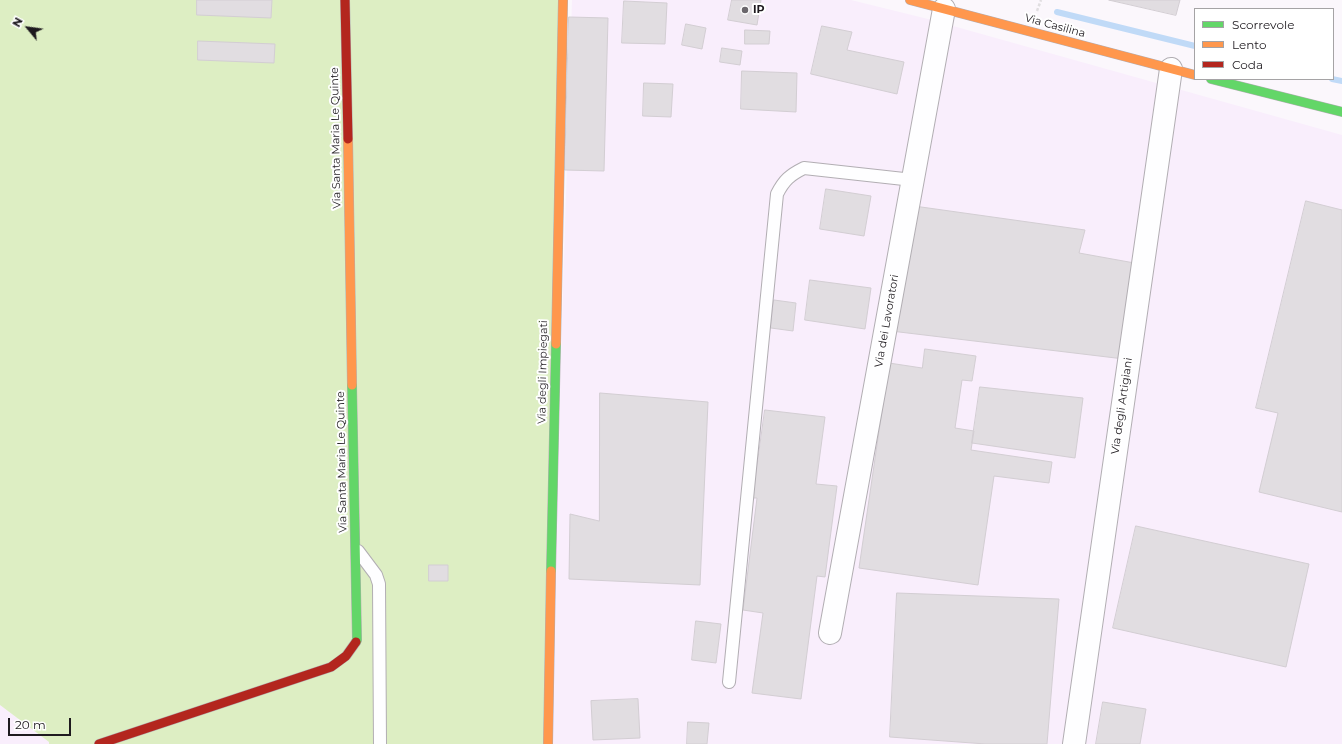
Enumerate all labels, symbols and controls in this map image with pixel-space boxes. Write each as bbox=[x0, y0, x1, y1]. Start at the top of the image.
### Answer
place label: IP bbox=[753, 3, 765, 17]
marker: IP bbox=[740, 5, 750, 15]
north arrow bbox=[8, 8, 48, 48]
legend bbox=[1194, 8, 1334, 80]
street label: Via Casilina bbox=[1023, 12, 1087, 40]
text: N bbox=[9, 15, 26, 29]
text: Scorrevole bbox=[1232, 17, 1294, 32]
text: Lento bbox=[1232, 37, 1267, 52]
text: Coda bbox=[1232, 57, 1263, 72]
street label: Via Santa Maria Le Quinte bbox=[328, 67, 344, 209]
street label: Via dei Lavoratori bbox=[872, 273, 902, 369]
street label: Via degli Impiegati bbox=[535, 320, 551, 424]
street label: Via degli Artigiani bbox=[1109, 357, 1135, 455]
street label: Via Santa Maria Le Quinte bbox=[334, 391, 350, 533]
scale bar bbox=[10, 710, 73, 736]
text: 20 m bbox=[15, 717, 46, 732]

